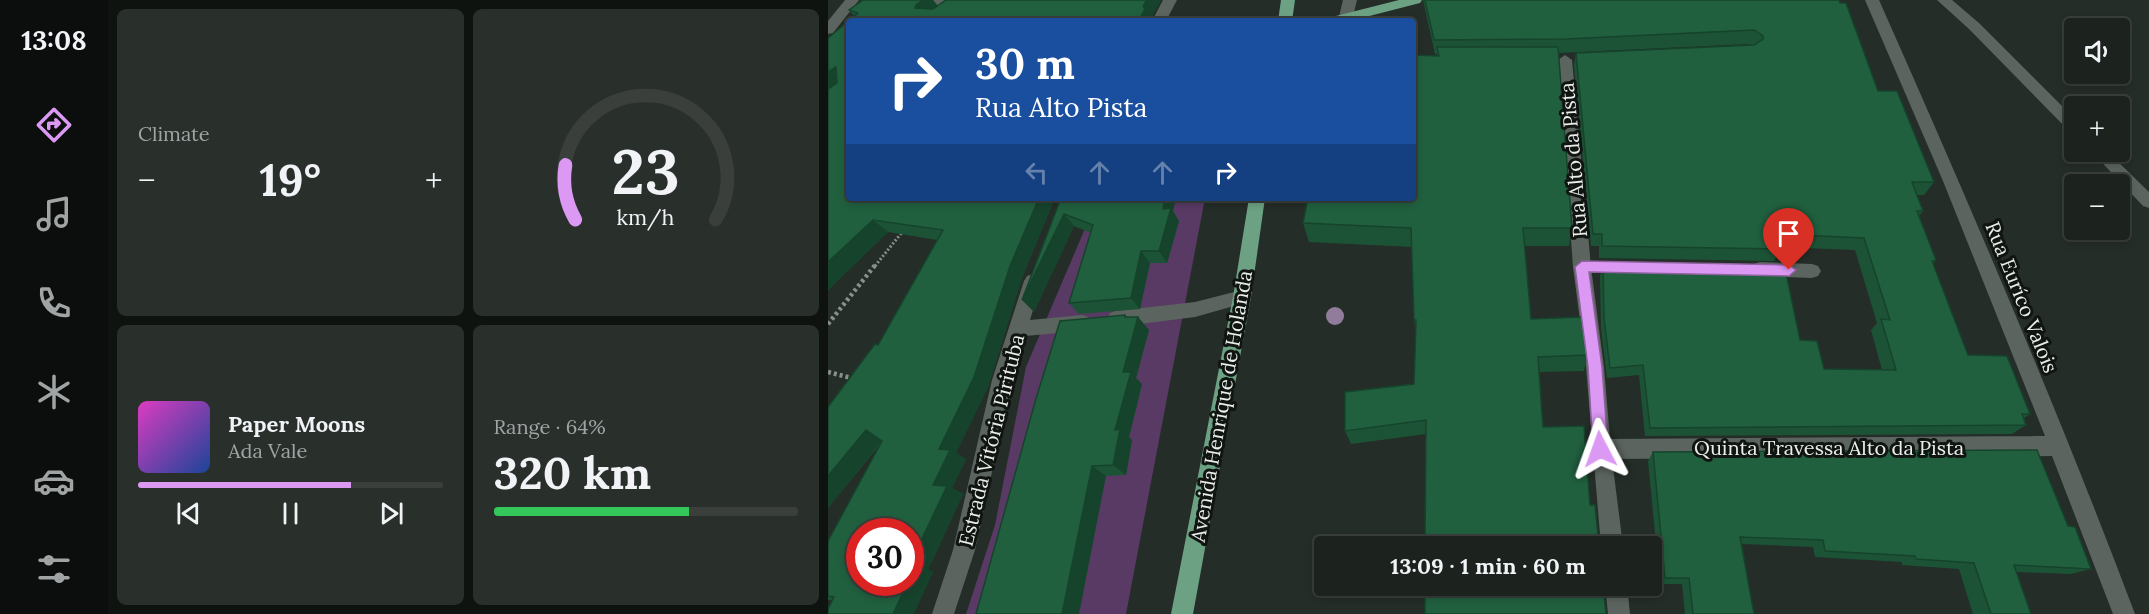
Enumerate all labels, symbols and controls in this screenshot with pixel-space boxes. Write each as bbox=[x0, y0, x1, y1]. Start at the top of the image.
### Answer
map controls bbox=[2064, 18, 2130, 240]
button: sound bbox=[2064, 18, 2130, 84]
text: 13:08 bbox=[21, 23, 87, 57]
text: 30 m bbox=[975, 37, 1075, 91]
icon: right bbox=[876, 42, 954, 120]
street label: Rua Alto da Pista bbox=[1554, 82, 1592, 238]
text: Rua Alto Pista bbox=[975, 90, 1148, 124]
button: + bbox=[2064, 96, 2130, 162]
icon: directions bbox=[33, 104, 75, 146]
text: Climate bbox=[138, 121, 210, 146]
text: 23 bbox=[612, 131, 680, 211]
text: 19° bbox=[260, 151, 321, 208]
icon: left bbox=[1020, 156, 1053, 189]
icon: ahead bbox=[1083, 156, 1116, 189]
icon: ahead bbox=[1146, 156, 1179, 189]
icon: right bbox=[1209, 156, 1242, 189]
text: − bbox=[138, 159, 156, 201]
text: + bbox=[425, 159, 442, 201]
button: − bbox=[2064, 174, 2130, 240]
icon: music bbox=[33, 193, 75, 235]
text: km/h bbox=[617, 203, 675, 231]
pin bbox=[1763, 208, 1814, 270]
icon: arrive bbox=[1772, 217, 1805, 250]
street label: Rua Euríco Valois bbox=[1980, 218, 2064, 376]
street label: Avenida Henrique de Holanda bbox=[1185, 268, 1257, 545]
icon: phone bbox=[33, 282, 75, 324]
street label: Estrada Vitória Pirituba bbox=[953, 331, 1029, 549]
icon: climate bbox=[33, 371, 75, 413]
text: Paper Moons bbox=[228, 410, 365, 438]
text: Range · 64% bbox=[494, 414, 606, 439]
position arrow bbox=[1568, 417, 1632, 481]
street label: Quinta Travessa Alto da Pista bbox=[1694, 435, 1964, 460]
text: Ada Vale bbox=[228, 438, 307, 463]
text: 320 km bbox=[494, 444, 651, 501]
icon: car bbox=[33, 460, 75, 502]
icon: previous bbox=[172, 497, 205, 530]
icon: pause bbox=[274, 497, 307, 530]
icon: next bbox=[375, 497, 408, 530]
speed limit sign: 30 bbox=[846, 518, 924, 596]
icon: filters bbox=[33, 548, 75, 590]
text: 13:09 · 1 min · 60 m bbox=[1390, 552, 1586, 580]

